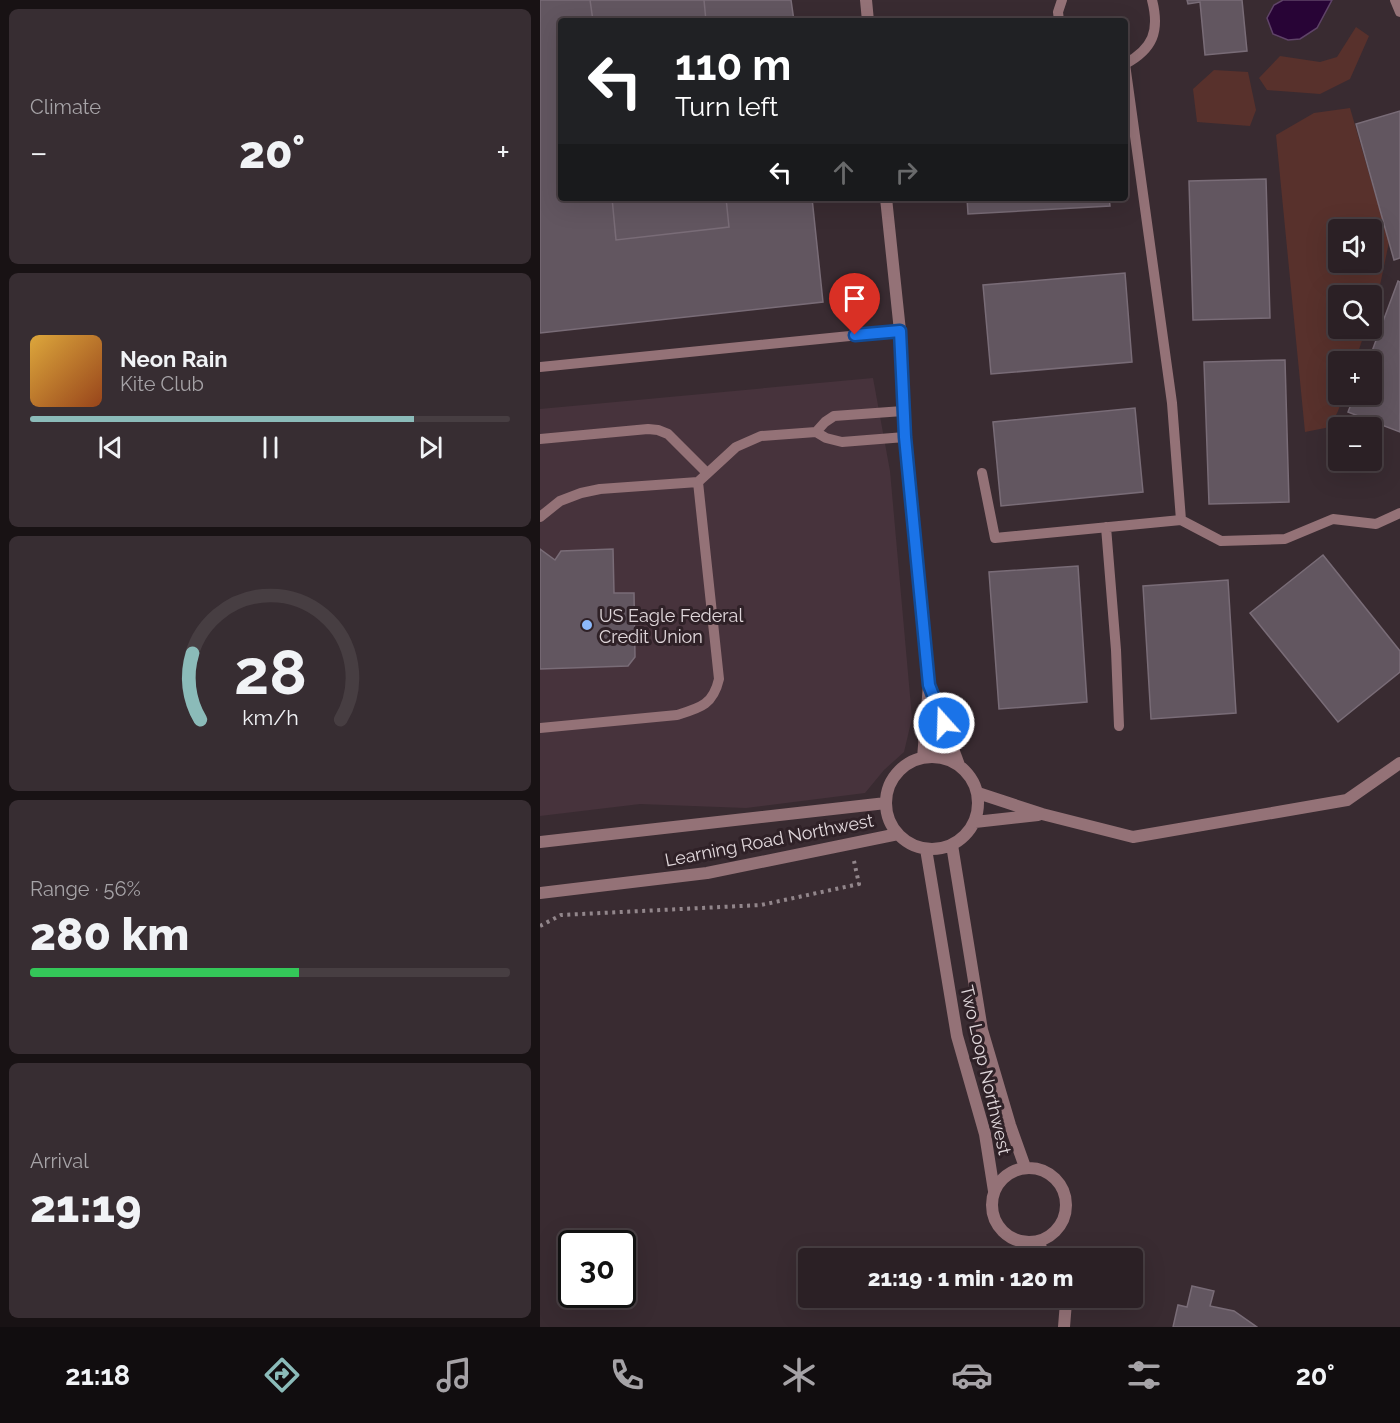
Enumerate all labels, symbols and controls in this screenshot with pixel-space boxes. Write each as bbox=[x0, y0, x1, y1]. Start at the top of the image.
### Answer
text: 110 m bbox=[675, 41, 791, 90]
icon: left bbox=[576, 42, 654, 120]
text: Turn left bbox=[675, 91, 778, 122]
text: Climate bbox=[30, 95, 101, 119]
text: 20° bbox=[239, 126, 305, 179]
text: − bbox=[30, 133, 48, 172]
text: + bbox=[496, 133, 510, 172]
icon: left bbox=[764, 156, 797, 189]
icon: ahead bbox=[827, 156, 860, 189]
icon: right bbox=[890, 156, 923, 189]
map controls bbox=[1328, 219, 1382, 471]
button: sound bbox=[1328, 219, 1382, 273]
pin bbox=[829, 273, 880, 335]
icon: arrive bbox=[838, 282, 871, 315]
button: search bbox=[1328, 285, 1382, 339]
text: Neon Rain bbox=[120, 346, 228, 372]
button: + bbox=[1328, 351, 1382, 405]
text: Kite Club bbox=[120, 372, 204, 396]
button: − bbox=[1328, 417, 1382, 471]
icon: previous bbox=[94, 431, 127, 464]
icon: pause bbox=[254, 431, 287, 464]
icon: next bbox=[414, 431, 447, 464]
place label: US Eagle Federal Credit Union bbox=[599, 605, 743, 647]
marker: US Eagle Federal Credit Union bbox=[580, 618, 594, 632]
text: 28 bbox=[234, 636, 306, 710]
position arrow bbox=[912, 691, 976, 755]
text: km/h bbox=[242, 706, 298, 731]
street label: Learning Road Northwest bbox=[663, 809, 875, 871]
text: Range · 56% bbox=[30, 877, 141, 901]
text: 280 km bbox=[30, 908, 189, 961]
street label: Two Loop Northwest bbox=[956, 983, 1016, 1157]
text: Arrival bbox=[30, 1149, 89, 1173]
text: 21:19 bbox=[30, 1180, 142, 1233]
speed limit sign: 30 bbox=[558, 1230, 636, 1308]
text: 21:19 · 1 min · 120 m bbox=[868, 1265, 1073, 1291]
icon: directions bbox=[261, 1354, 303, 1396]
icon: music bbox=[433, 1354, 475, 1396]
icon: phone bbox=[606, 1354, 648, 1396]
icon: climate bbox=[778, 1354, 820, 1396]
icon: car bbox=[951, 1354, 993, 1396]
icon: filters bbox=[1123, 1354, 1165, 1396]
text: 21:18 bbox=[65, 1360, 130, 1391]
text: 20° bbox=[1296, 1360, 1335, 1391]

